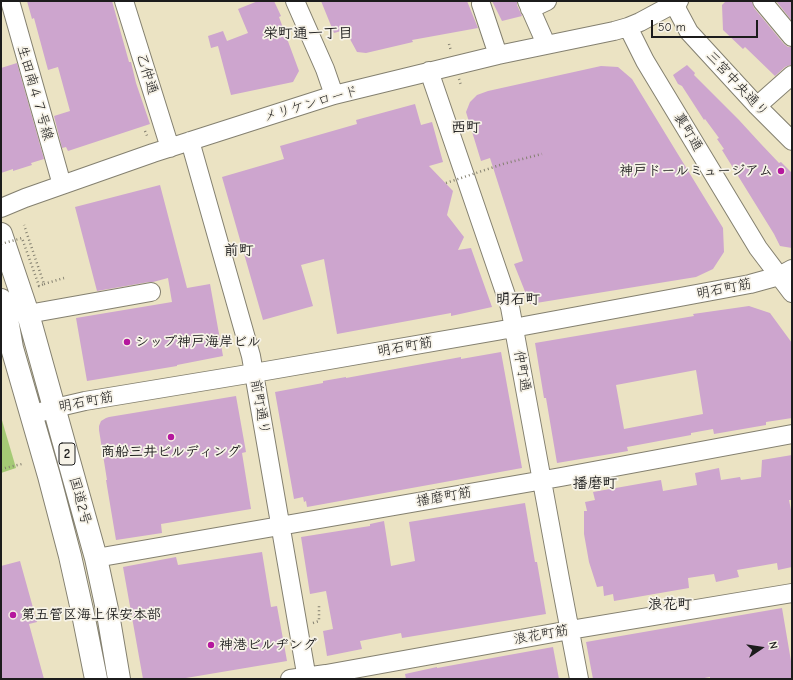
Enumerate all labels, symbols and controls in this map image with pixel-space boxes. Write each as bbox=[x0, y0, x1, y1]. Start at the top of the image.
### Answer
scale bar bbox=[653, 12, 760, 38]
text: 50 m bbox=[658, 20, 686, 34]
district label: 栄町通一丁目 bbox=[263, 25, 353, 43]
street label: 生田南４７号線 bbox=[13, 44, 57, 142]
street label: 三宮中央通り bbox=[702, 48, 772, 120]
street label: 乙仲通 bbox=[133, 51, 161, 97]
street label: メリケンロード bbox=[262, 82, 360, 126]
street label: 裏町通 bbox=[670, 110, 706, 154]
district label: 西町 bbox=[451, 119, 481, 137]
place label: 神戸ドールミュージアム bbox=[619, 163, 773, 179]
marker: 神戸ドールミュージアム bbox=[776, 166, 786, 176]
district label: 前町 bbox=[224, 242, 254, 260]
street label: 明石町筋 bbox=[695, 275, 753, 303]
district label: 明石町 bbox=[496, 291, 540, 309]
place label: シップ神戸海岸ビル bbox=[135, 334, 261, 350]
street label: 明石町筋 bbox=[376, 334, 434, 360]
marker: シップ神戸海岸ビル bbox=[122, 337, 132, 347]
street label: 仲町通 bbox=[510, 349, 534, 393]
street label: 前町通り bbox=[247, 378, 273, 436]
street label: 明石町筋 bbox=[57, 388, 115, 416]
marker: 商船三井ビルディング bbox=[166, 432, 176, 442]
road number: 2 bbox=[59, 443, 75, 465]
place label: 商船三井ビルディング bbox=[101, 444, 241, 460]
street label: 国道2号 bbox=[66, 475, 94, 527]
district label: 播磨町 bbox=[573, 475, 617, 493]
street label: 播磨町筋 bbox=[415, 484, 473, 510]
district label: 浪花町 bbox=[648, 596, 692, 614]
place label: 第五管区海上保安本部 bbox=[21, 607, 161, 623]
marker: 第五管区海上保安本部 bbox=[8, 610, 18, 620]
street label: 浪花町筋 bbox=[512, 622, 570, 648]
north arrow bbox=[741, 628, 781, 668]
place label: 神港ビルヂング bbox=[219, 637, 317, 653]
marker: 神港ビルヂング bbox=[206, 640, 216, 650]
text: N bbox=[766, 640, 780, 650]

